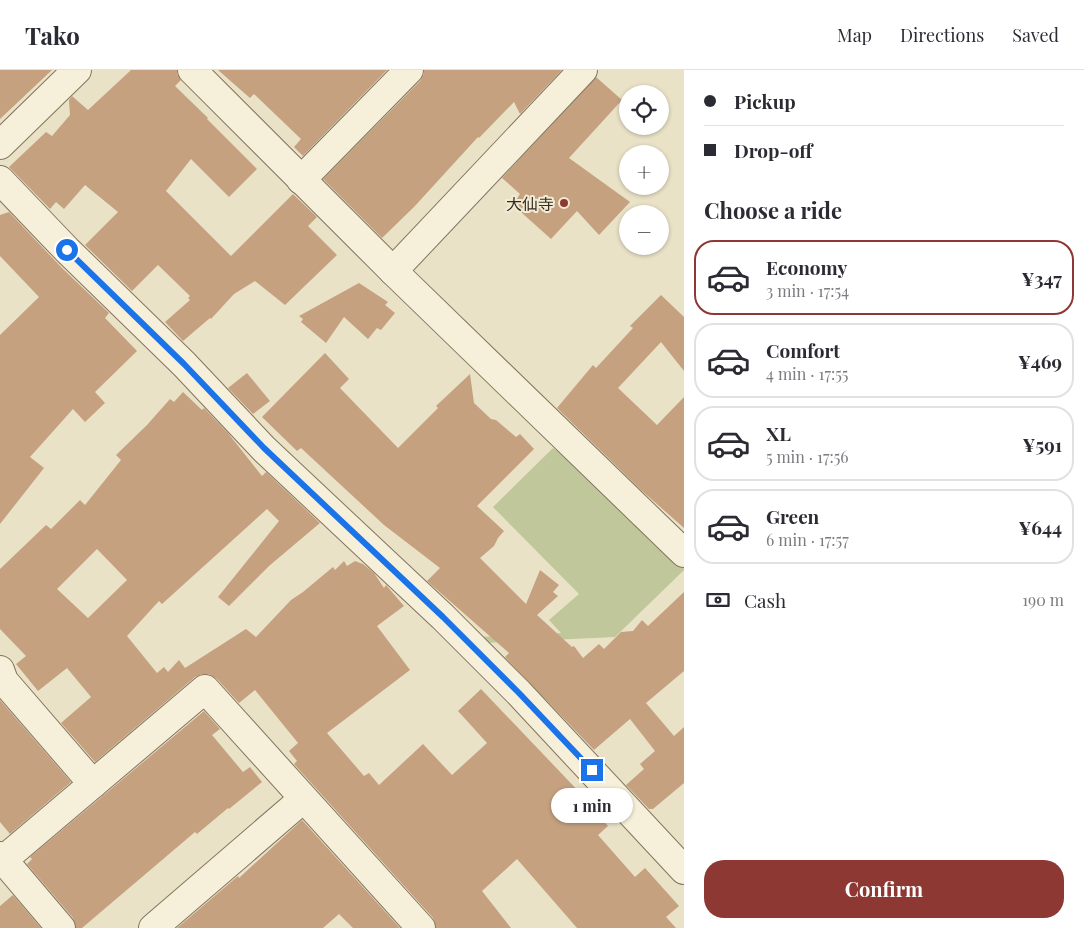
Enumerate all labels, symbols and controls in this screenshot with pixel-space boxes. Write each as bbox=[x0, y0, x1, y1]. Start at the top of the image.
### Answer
text: Tako bbox=[25, 19, 80, 51]
text: Map bbox=[837, 23, 872, 47]
text: Directions bbox=[900, 23, 984, 47]
text: Saved bbox=[1012, 23, 1059, 47]
map controls bbox=[619, 85, 669, 255]
button: locate bbox=[619, 85, 669, 135]
text: Pickup bbox=[734, 88, 796, 114]
text: Drop-off bbox=[734, 137, 812, 163]
button: + bbox=[619, 145, 669, 195]
place label: 大仙寺 bbox=[506, 193, 554, 214]
text: Choose a ride bbox=[704, 195, 842, 225]
marker: 大仙寺 bbox=[558, 197, 570, 209]
button: − bbox=[619, 205, 669, 255]
route start bbox=[56, 239, 78, 261]
text: Economy bbox=[766, 254, 847, 280]
icon: car bbox=[706, 255, 751, 300]
text: ¥347 bbox=[1021, 265, 1062, 291]
text: 3 min · 17:54 bbox=[766, 280, 849, 301]
text: Comfort bbox=[766, 337, 840, 363]
icon: car bbox=[706, 338, 751, 383]
text: ¥469 bbox=[1018, 348, 1062, 374]
text: 4 min · 17:55 bbox=[766, 363, 848, 384]
text: XL bbox=[766, 420, 791, 446]
icon: car bbox=[706, 421, 751, 466]
text: ¥591 bbox=[1023, 431, 1062, 457]
text: 5 min · 17:56 bbox=[766, 446, 849, 467]
text: Green bbox=[766, 503, 819, 529]
icon: car bbox=[706, 504, 751, 549]
text: ¥644 bbox=[1018, 514, 1062, 540]
text: 6 min · 17:57 bbox=[766, 529, 849, 550]
icon: cash bbox=[704, 586, 732, 614]
text: Cash bbox=[744, 587, 786, 613]
text: 190 m bbox=[1022, 589, 1064, 610]
route end bbox=[581, 759, 603, 781]
callout: 1 min bbox=[551, 788, 633, 822]
text: 1 min bbox=[572, 795, 612, 816]
button: Confirm bbox=[704, 860, 1064, 918]

